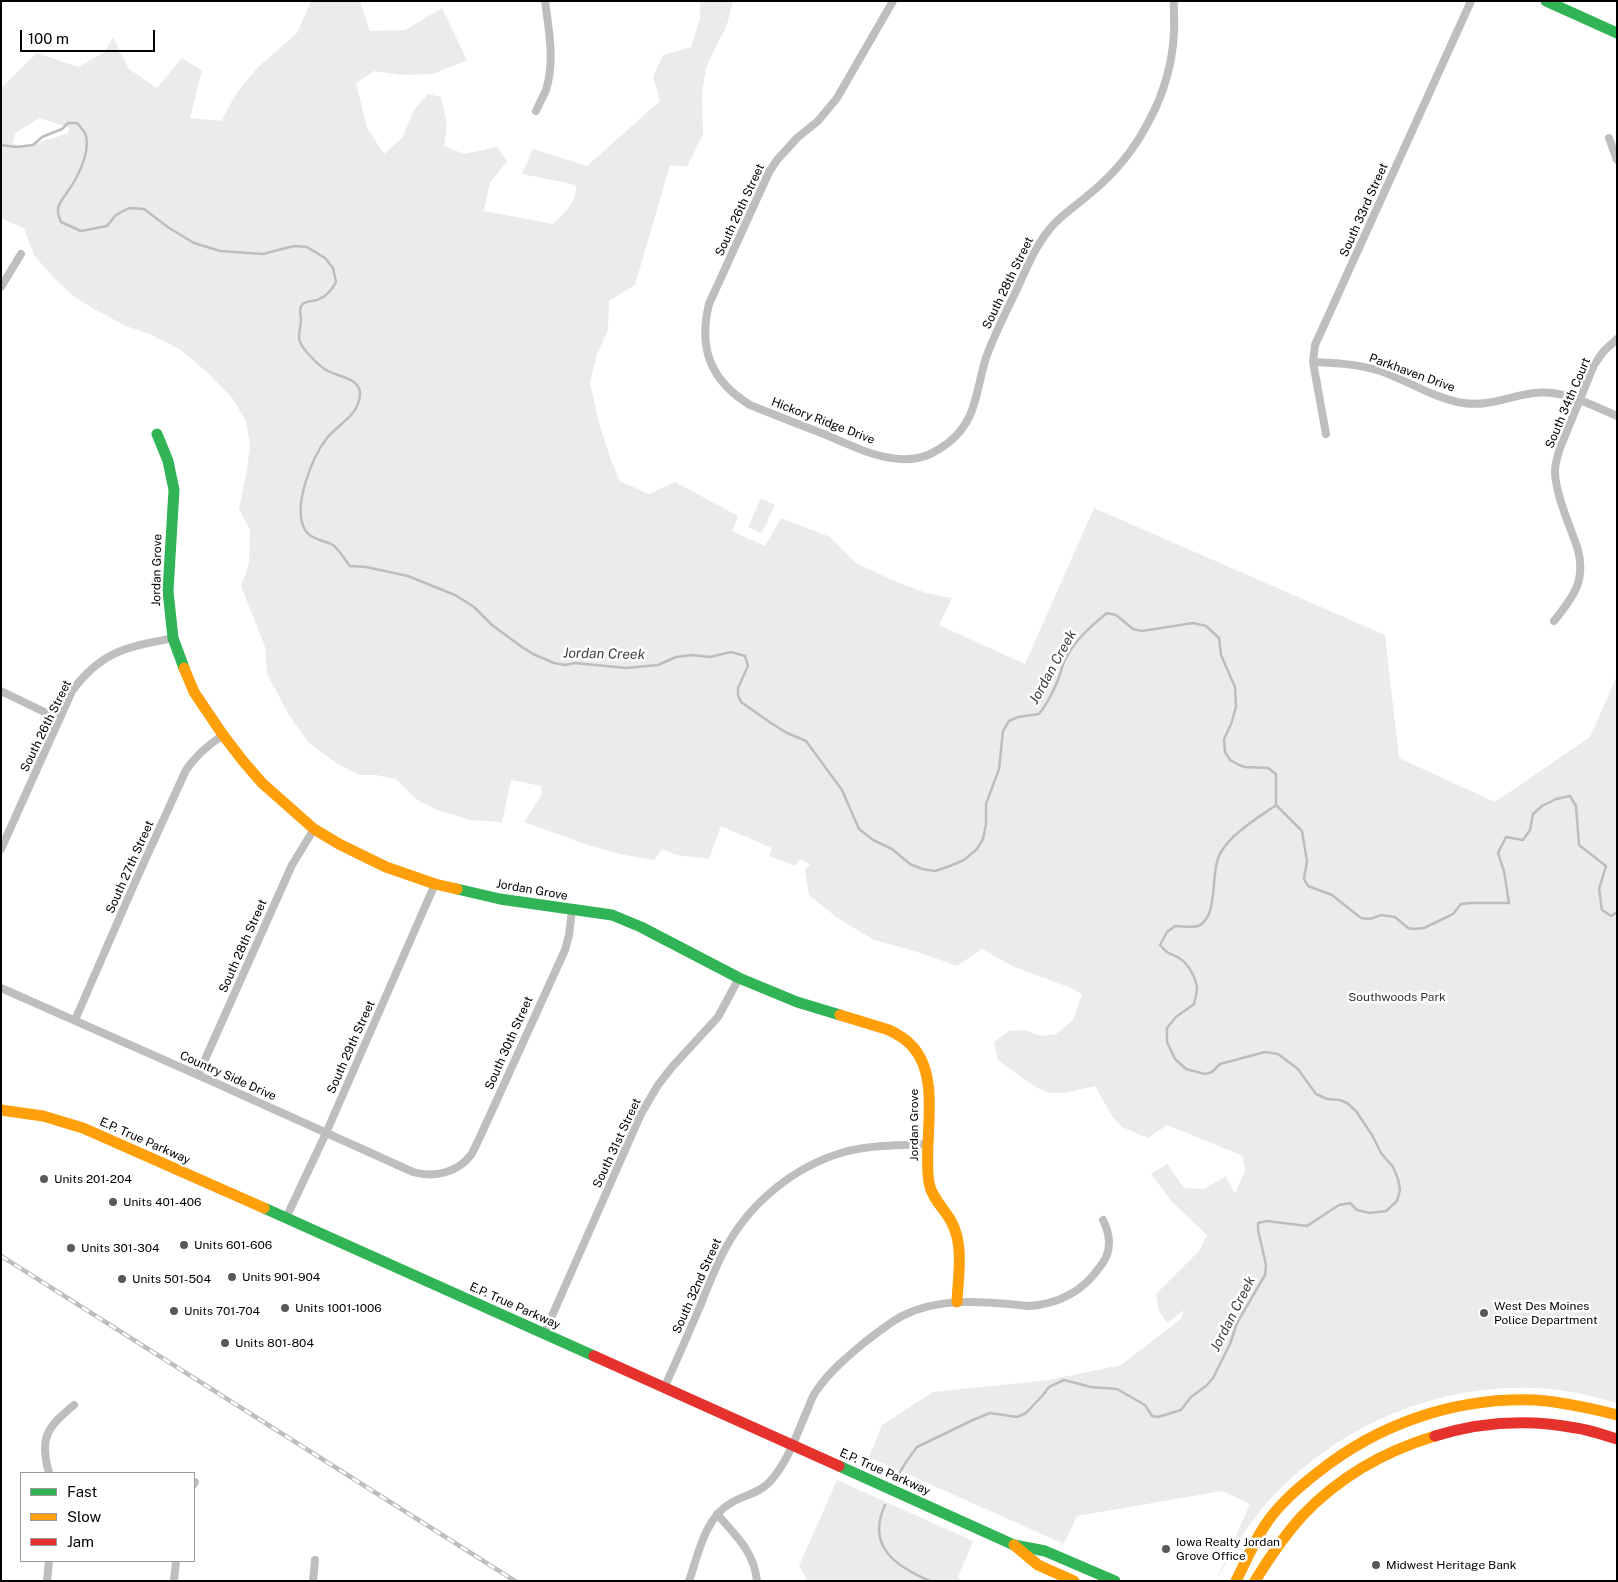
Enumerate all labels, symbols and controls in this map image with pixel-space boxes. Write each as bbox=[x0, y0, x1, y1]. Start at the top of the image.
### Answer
scale bar bbox=[22, 20, 158, 52]
text: 100 m bbox=[28, 30, 69, 47]
street label: South 26th Street bbox=[712, 161, 768, 259]
street label: South 33rd Street bbox=[1337, 161, 1391, 259]
street label: South 28th Street bbox=[979, 235, 1037, 331]
street label: Parkhaven Drive bbox=[1367, 351, 1457, 395]
street label: South 34th Court bbox=[1542, 355, 1594, 451]
street label: Hickory Ridge Drive bbox=[769, 395, 877, 447]
street label: Jordan Grove bbox=[149, 534, 165, 606]
water label: Jordan Creek bbox=[1026, 627, 1080, 707]
water label: Jordan Creek bbox=[563, 645, 645, 663]
street label: South 26th Street bbox=[18, 678, 74, 774]
street label: South 27th Street bbox=[103, 818, 157, 916]
street label: Jordan Grove bbox=[495, 877, 569, 903]
street label: South 28th Street bbox=[216, 897, 270, 995]
park label: Southwoods Park bbox=[1348, 990, 1446, 1004]
street label: South 30th Street bbox=[482, 994, 536, 1092]
street label: South 29th Street bbox=[324, 998, 378, 1096]
street label: Country Side Drive bbox=[177, 1048, 279, 1104]
street label: Jordan Grove bbox=[907, 1089, 921, 1161]
street label: South 31st Street bbox=[590, 1096, 644, 1190]
street label: E.P. True Parkway bbox=[97, 1115, 193, 1167]
place label: Units 201-204 bbox=[54, 1172, 132, 1186]
marker: Units 201-204 bbox=[38, 1173, 50, 1185]
place label: Units 401-406 bbox=[123, 1195, 202, 1209]
marker: Units 401-406 bbox=[107, 1196, 119, 1208]
street label: South 32nd Street bbox=[669, 1236, 725, 1336]
place label: Units 601-606 bbox=[194, 1238, 272, 1252]
marker: Units 601-606 bbox=[178, 1239, 190, 1251]
place label: Units 301-304 bbox=[81, 1241, 160, 1255]
marker: Units 301-304 bbox=[65, 1242, 77, 1254]
place label: Units 901-904 bbox=[242, 1270, 320, 1284]
marker: Units 901-904 bbox=[226, 1271, 238, 1283]
place label: Units 501-504 bbox=[132, 1272, 211, 1286]
marker: Units 501-504 bbox=[116, 1273, 128, 1285]
water label: Jordan Creek bbox=[1207, 1274, 1259, 1354]
street label: E.P. True Parkway bbox=[467, 1280, 563, 1332]
place label: West Des Moines Police Department bbox=[1494, 1299, 1598, 1327]
place label: Units 1001-1006 bbox=[295, 1301, 382, 1315]
marker: Units 1001-1006 bbox=[279, 1302, 291, 1314]
place label: Units 701-704 bbox=[184, 1304, 260, 1318]
marker: Units 701-704 bbox=[168, 1305, 180, 1317]
marker: West Des Moines Police Department bbox=[1478, 1307, 1490, 1319]
place label: Units 801-804 bbox=[235, 1336, 314, 1350]
marker: Units 801-804 bbox=[219, 1337, 231, 1349]
street label: E.P. True Parkway bbox=[837, 1446, 933, 1498]
legend bbox=[20, 1472, 195, 1562]
text: Fast bbox=[67, 1483, 97, 1500]
text: Slow bbox=[67, 1508, 101, 1525]
text: Jam bbox=[67, 1533, 94, 1550]
place label: Iowa Realty Jordan Grove Office bbox=[1176, 1535, 1280, 1563]
marker: Iowa Realty Jordan Grove Office bbox=[1160, 1543, 1172, 1555]
place label: Midwest Heritage Bank bbox=[1386, 1558, 1516, 1572]
marker: Midwest Heritage Bank bbox=[1370, 1559, 1382, 1571]

